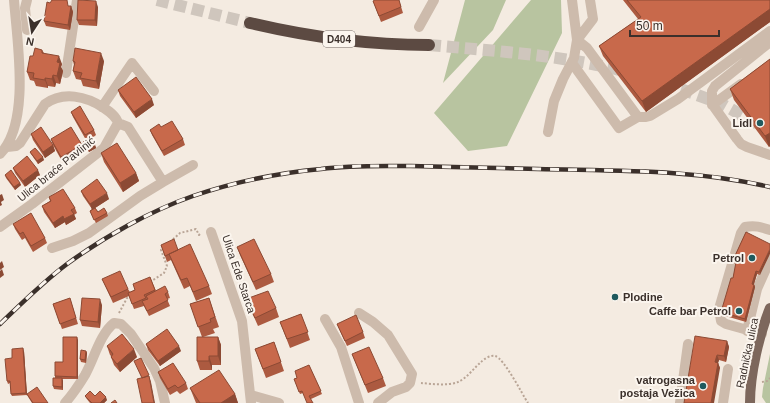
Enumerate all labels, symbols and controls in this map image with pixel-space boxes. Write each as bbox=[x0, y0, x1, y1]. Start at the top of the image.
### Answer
north arrow bbox=[12, 12, 52, 52]
scale bar bbox=[630, 12, 719, 38]
text: 50 m bbox=[636, 19, 663, 33]
road number: D404 bbox=[323, 31, 355, 47]
text: N bbox=[25, 35, 35, 48]
place label: Lidl bbox=[732, 117, 752, 129]
marker: Lidl bbox=[755, 118, 765, 128]
street label: Ulica braće Pavlinić bbox=[15, 134, 97, 204]
street label: Ulica Ede Starca bbox=[220, 233, 258, 316]
place label: Petrol bbox=[713, 252, 744, 264]
marker: Petrol bbox=[747, 253, 757, 263]
place label: Plodine bbox=[623, 291, 663, 303]
marker: Plodine bbox=[610, 292, 620, 302]
place label: Caffe bar Petrol bbox=[649, 305, 731, 317]
marker: Caffe bar Petrol bbox=[734, 306, 744, 316]
street label: Radnička ulica bbox=[734, 316, 760, 389]
place label: vatrogasna postaja Vežica bbox=[620, 374, 696, 399]
marker: vatrogasna postaja Vežica bbox=[698, 381, 708, 391]

